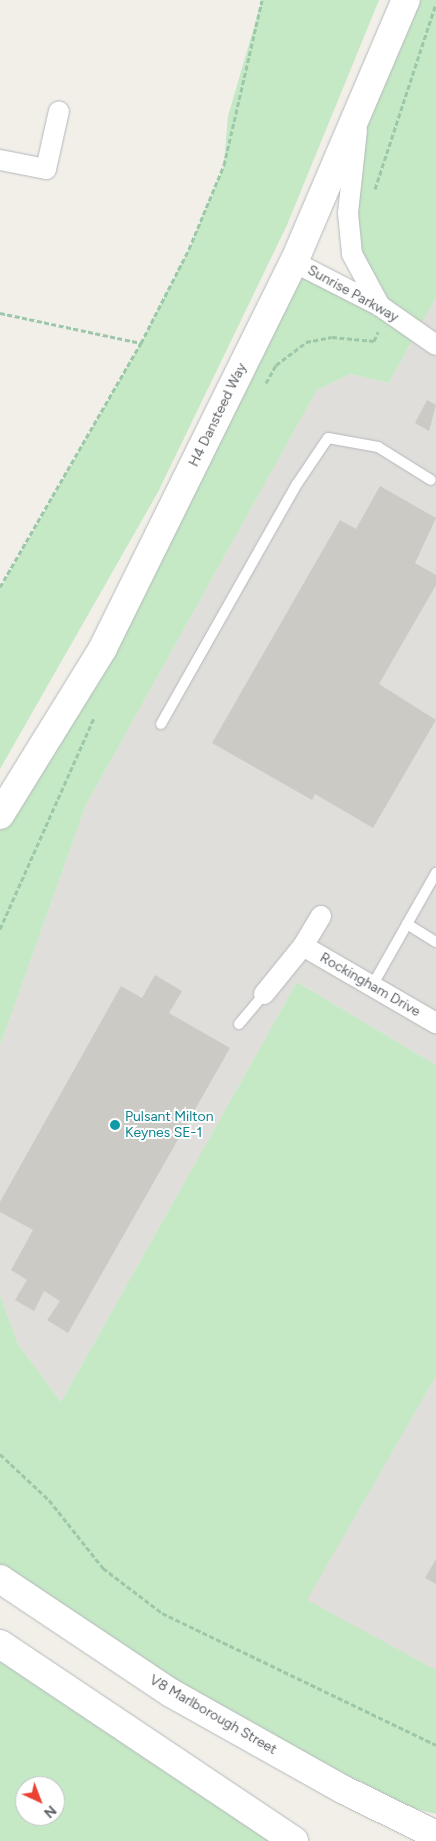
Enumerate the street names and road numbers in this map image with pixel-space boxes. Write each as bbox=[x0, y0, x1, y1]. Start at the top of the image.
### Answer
street label: Sunrise Parkway bbox=[304, 262, 402, 326]
street label: H4 Dansteed Way bbox=[186, 360, 250, 470]
street label: Rockingham Drive bbox=[317, 949, 423, 1021]
street label: V8 Marlborough Street bbox=[146, 1672, 280, 1758]

